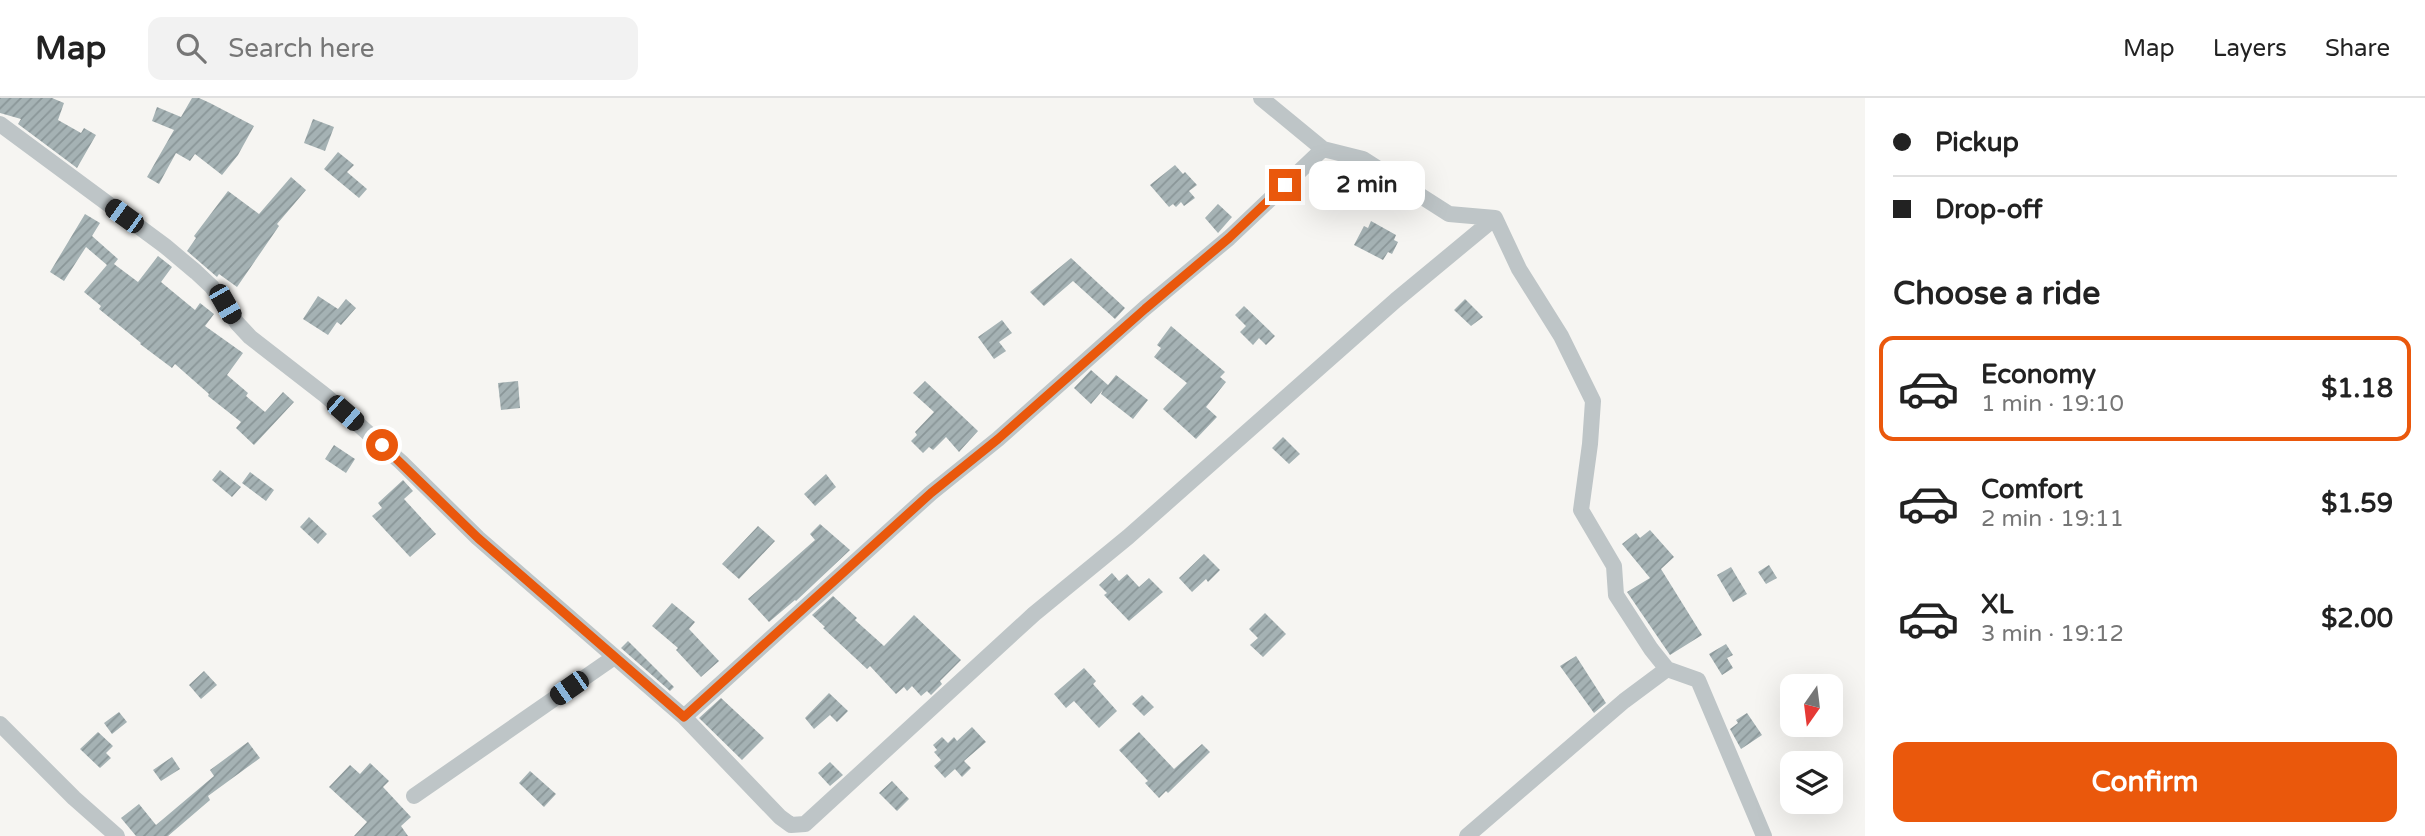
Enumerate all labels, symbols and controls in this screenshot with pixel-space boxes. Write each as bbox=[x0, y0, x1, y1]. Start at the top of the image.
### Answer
search box bbox=[148, 17, 638, 80]
text: Map bbox=[35, 29, 106, 68]
icon: search bbox=[172, 29, 210, 67]
text: Search here bbox=[228, 33, 374, 64]
text: Map bbox=[2123, 34, 2175, 63]
text: Layers bbox=[2213, 34, 2287, 63]
text: Share bbox=[2325, 34, 2390, 63]
text: Pickup bbox=[1935, 127, 2019, 158]
callout: 2 min bbox=[1310, 160, 1425, 210]
route end bbox=[1269, 169, 1301, 201]
text: 2 min bbox=[1336, 171, 1398, 199]
text: Drop-off bbox=[1935, 194, 2042, 225]
car bbox=[101, 195, 148, 237]
text: Choose a ride bbox=[1893, 275, 2100, 313]
car bbox=[206, 281, 245, 327]
icon: car bbox=[1897, 357, 1960, 420]
text: Economy bbox=[1981, 359, 2096, 390]
text: $1.18 bbox=[2321, 373, 2393, 404]
text: 1 min · 19:10 bbox=[1981, 390, 2124, 418]
car bbox=[323, 391, 368, 435]
route start bbox=[366, 429, 398, 461]
icon: car bbox=[1897, 472, 1960, 535]
text: Comfort bbox=[1981, 474, 2083, 505]
text: $1.59 bbox=[2321, 488, 2393, 519]
text: 2 min · 19:11 bbox=[1981, 505, 2124, 533]
icon: car bbox=[1897, 587, 1960, 650]
text: XL bbox=[1981, 589, 2013, 620]
text: $2.00 bbox=[2321, 603, 2393, 634]
text: 3 min · 19:12 bbox=[1981, 620, 2124, 648]
car bbox=[546, 667, 593, 709]
north arrow bbox=[1780, 674, 1843, 737]
map controls bbox=[1780, 674, 1843, 814]
button: Confirm bbox=[1893, 742, 2397, 822]
button: layers bbox=[1780, 751, 1843, 814]

